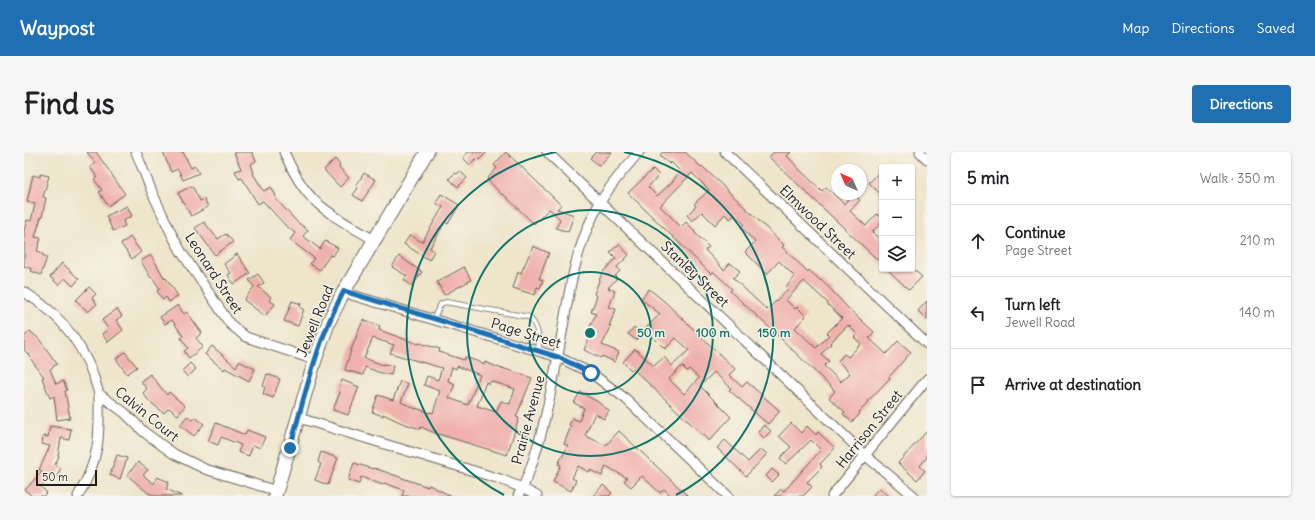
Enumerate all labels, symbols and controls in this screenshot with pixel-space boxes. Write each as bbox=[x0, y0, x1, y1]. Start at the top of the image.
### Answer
text: Waypost bbox=[20, 16, 95, 40]
text: Map bbox=[1122, 19, 1149, 37]
text: Directions bbox=[1171, 19, 1235, 37]
text: Saved bbox=[1257, 19, 1295, 37]
button: Directions bbox=[1192, 85, 1291, 123]
text: Find us bbox=[24, 86, 115, 122]
north arrow bbox=[831, 164, 867, 200]
map controls bbox=[879, 164, 915, 272]
button: + bbox=[879, 164, 915, 200]
text: 5 min bbox=[967, 167, 1009, 189]
text: Walk · 350 m bbox=[1200, 170, 1275, 187]
street label: Elmwood Street bbox=[776, 181, 860, 263]
button: − bbox=[879, 200, 915, 236]
text: Continue bbox=[1005, 223, 1066, 242]
street label: Leonard Street bbox=[181, 229, 247, 317]
icon: ahead bbox=[967, 230, 989, 252]
text: 210 m bbox=[1240, 232, 1275, 249]
button: layers bbox=[879, 236, 915, 272]
street label: Stanley Street bbox=[657, 237, 733, 311]
text: Page Street bbox=[1005, 242, 1072, 259]
street label: Jewell Road bbox=[292, 283, 338, 359]
text: Turn left bbox=[1005, 295, 1060, 314]
icon: left bbox=[967, 302, 989, 324]
text: 140 m bbox=[1239, 304, 1275, 321]
street label: Page Street bbox=[489, 314, 563, 352]
text: Jewell Road bbox=[1005, 314, 1075, 331]
text: 50 m bbox=[637, 325, 666, 340]
text: 100 m bbox=[696, 325, 730, 340]
text: 150 m bbox=[758, 325, 791, 340]
centre of rings bbox=[583, 326, 597, 340]
route start bbox=[582, 364, 600, 382]
street label: Prairie Avenue bbox=[507, 373, 549, 467]
icon: arrive bbox=[967, 374, 989, 396]
text: Arrive at destination bbox=[1005, 375, 1141, 394]
street label: Calvin Court bbox=[111, 383, 183, 445]
street label: Harrison Street bbox=[832, 386, 906, 472]
route end bbox=[281, 439, 299, 457]
scale bar bbox=[36, 468, 97, 487]
text: 50 m bbox=[42, 470, 68, 484]

